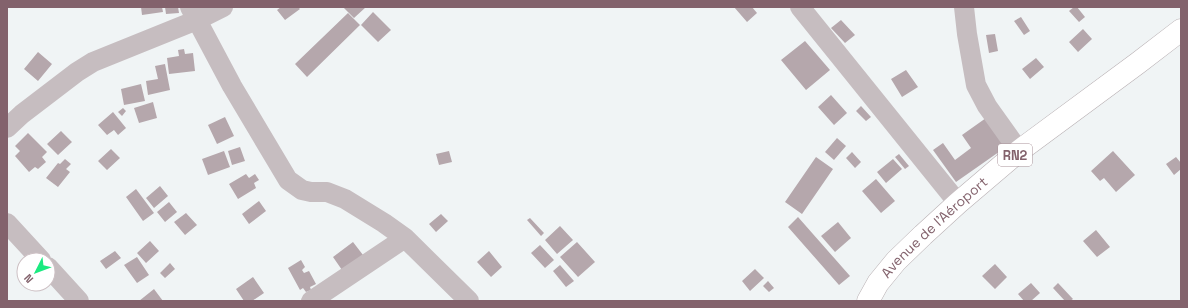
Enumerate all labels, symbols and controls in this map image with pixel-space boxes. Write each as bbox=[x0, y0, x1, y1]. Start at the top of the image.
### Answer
road number: RN2 bbox=[998, 144, 1032, 166]
street label: Avenue de l'Aéroport bbox=[877, 173, 991, 281]
north arrow bbox=[16, 252, 56, 292]
text: N bbox=[21, 271, 36, 286]

